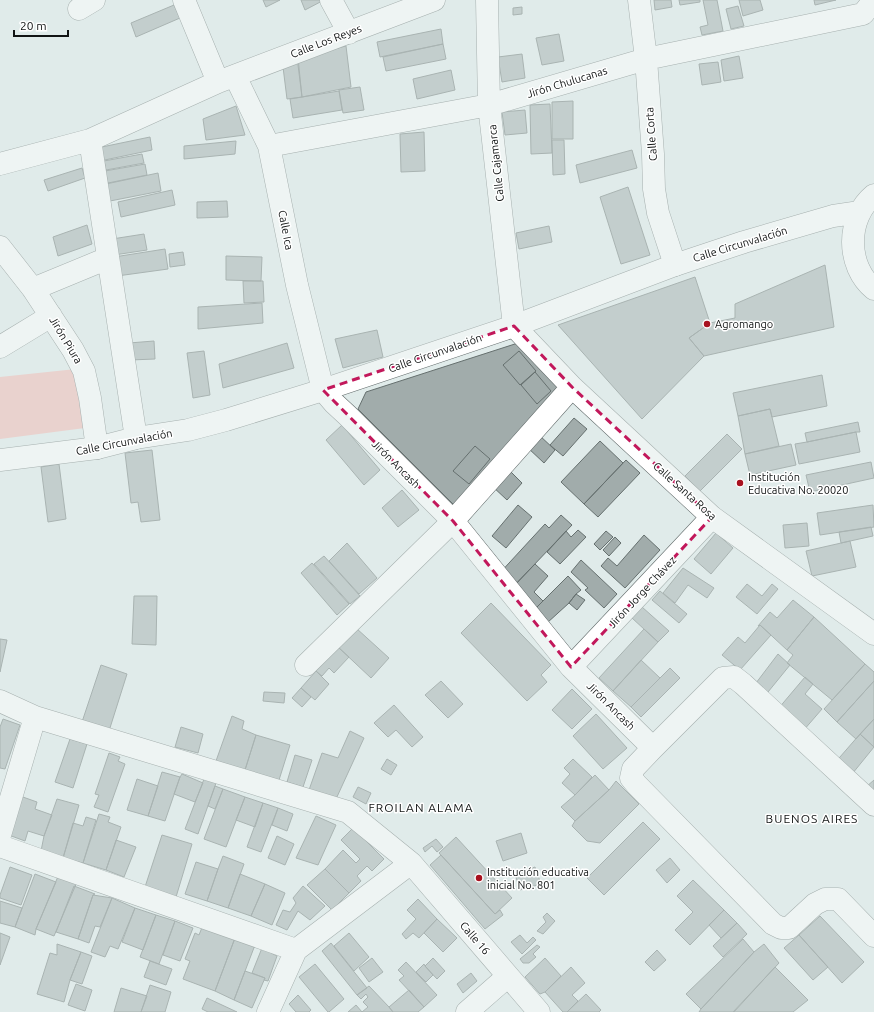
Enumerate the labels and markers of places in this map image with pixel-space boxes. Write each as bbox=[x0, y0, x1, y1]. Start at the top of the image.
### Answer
place label: Agromango bbox=[715, 318, 773, 330]
marker: Agromango bbox=[702, 319, 712, 329]
place label: Institución Educativa No. 20020 bbox=[748, 471, 849, 496]
marker: Institución Educativa No. 20020 bbox=[735, 478, 745, 488]
place label: Institución educativa inicial No. 801 bbox=[487, 866, 589, 891]
marker: Institución educativa inicial No. 801 bbox=[474, 873, 484, 883]

